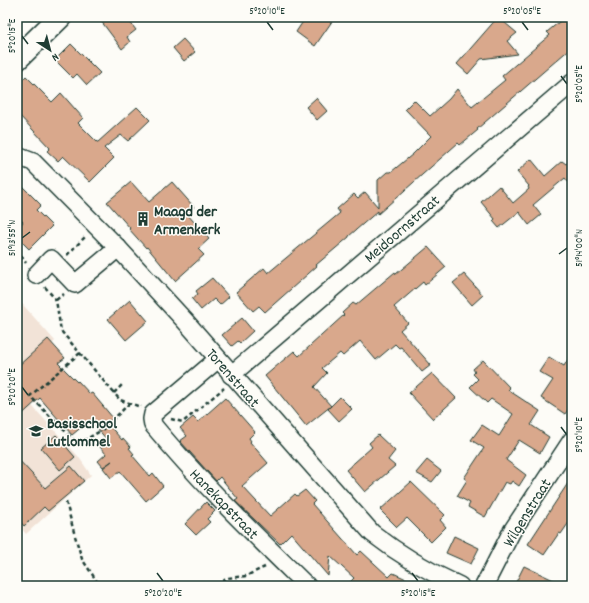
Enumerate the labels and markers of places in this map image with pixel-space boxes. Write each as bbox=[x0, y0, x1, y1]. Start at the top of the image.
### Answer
place label: Maagd der Armenkerk bbox=[154, 201, 221, 242]
building icon: Maagd der Armenkerk bbox=[135, 211, 151, 227]
place label: Basisschool Lutlommel bbox=[47, 413, 117, 454]
school or university icon: Basisschool Lutlommel bbox=[28, 423, 44, 439]

